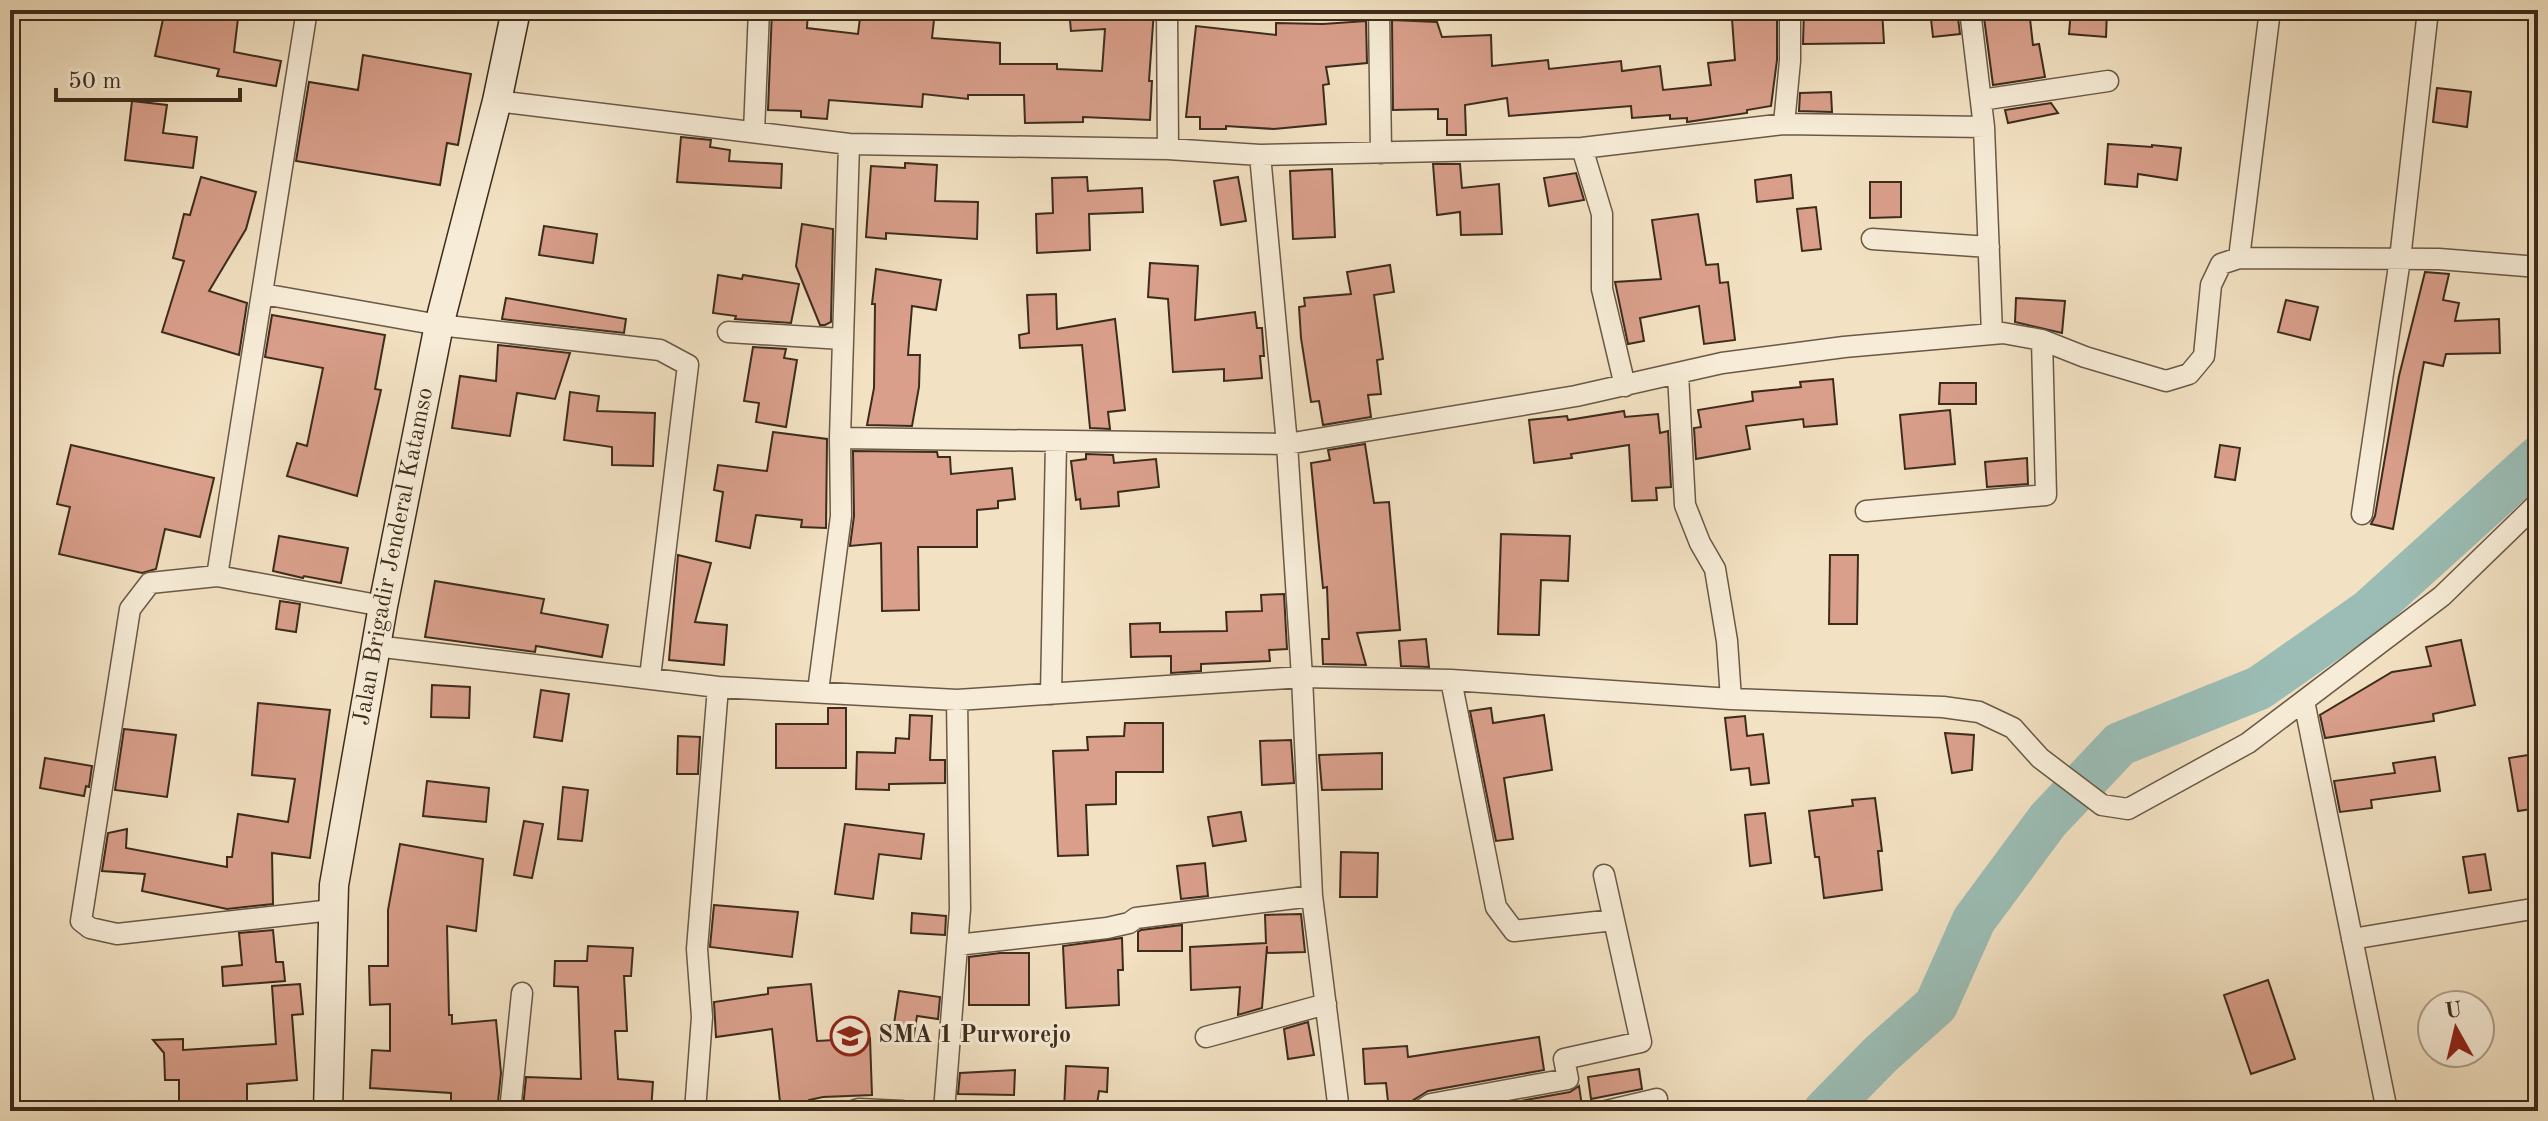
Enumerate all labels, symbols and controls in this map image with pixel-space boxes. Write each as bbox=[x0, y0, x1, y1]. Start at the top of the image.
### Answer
scale bar bbox=[56, 52, 240, 102]
text: 50 m bbox=[68, 70, 122, 94]
street label: Jalan Brigadir Jenderal Katamso bbox=[350, 386, 438, 727]
north arrow bbox=[2416, 989, 2496, 1069]
text: U bbox=[2443, 999, 2464, 1023]
school or university icon: SMA 1 Purworejo bbox=[829, 1015, 871, 1057]
place label: SMA 1 Purworejo bbox=[878, 1024, 1071, 1048]

